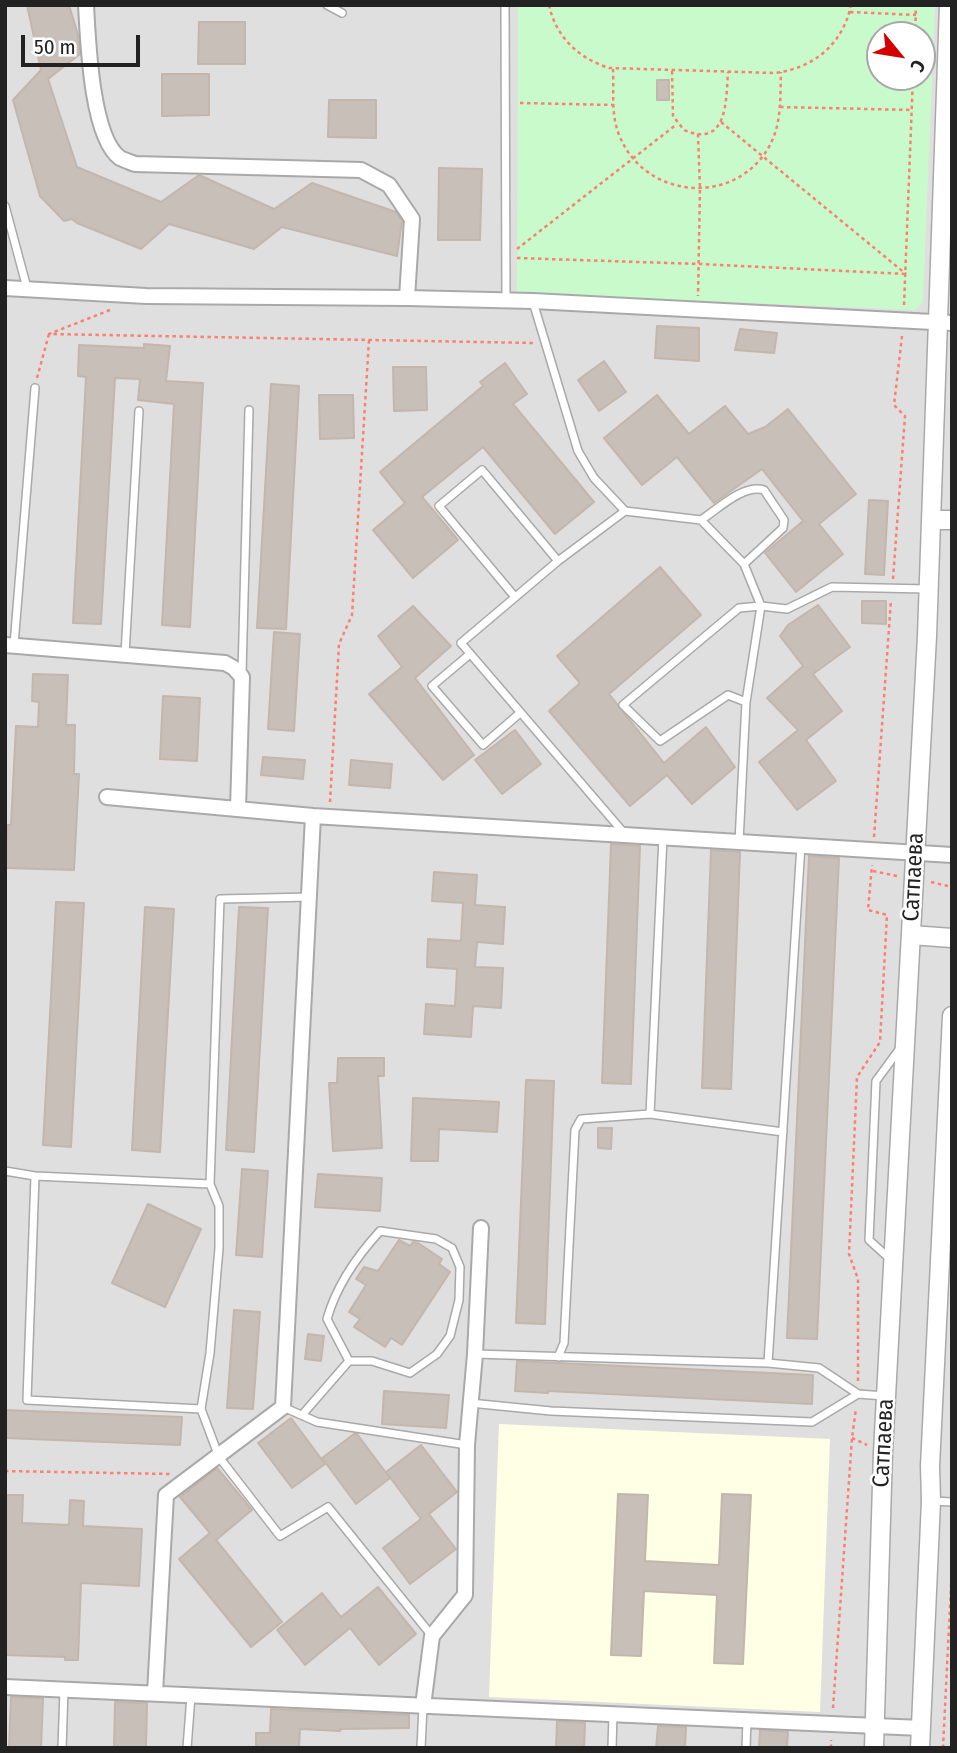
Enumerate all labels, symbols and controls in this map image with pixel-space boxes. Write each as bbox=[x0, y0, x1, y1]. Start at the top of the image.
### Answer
scale bar bbox=[24, 21, 144, 65]
north arrow bbox=[866, 21, 936, 91]
text: 50 m bbox=[34, 34, 76, 60]
text: С bbox=[905, 56, 930, 76]
street label: Сатпаева bbox=[898, 832, 930, 922]
street label: Сатпаева bbox=[868, 1398, 900, 1488]

